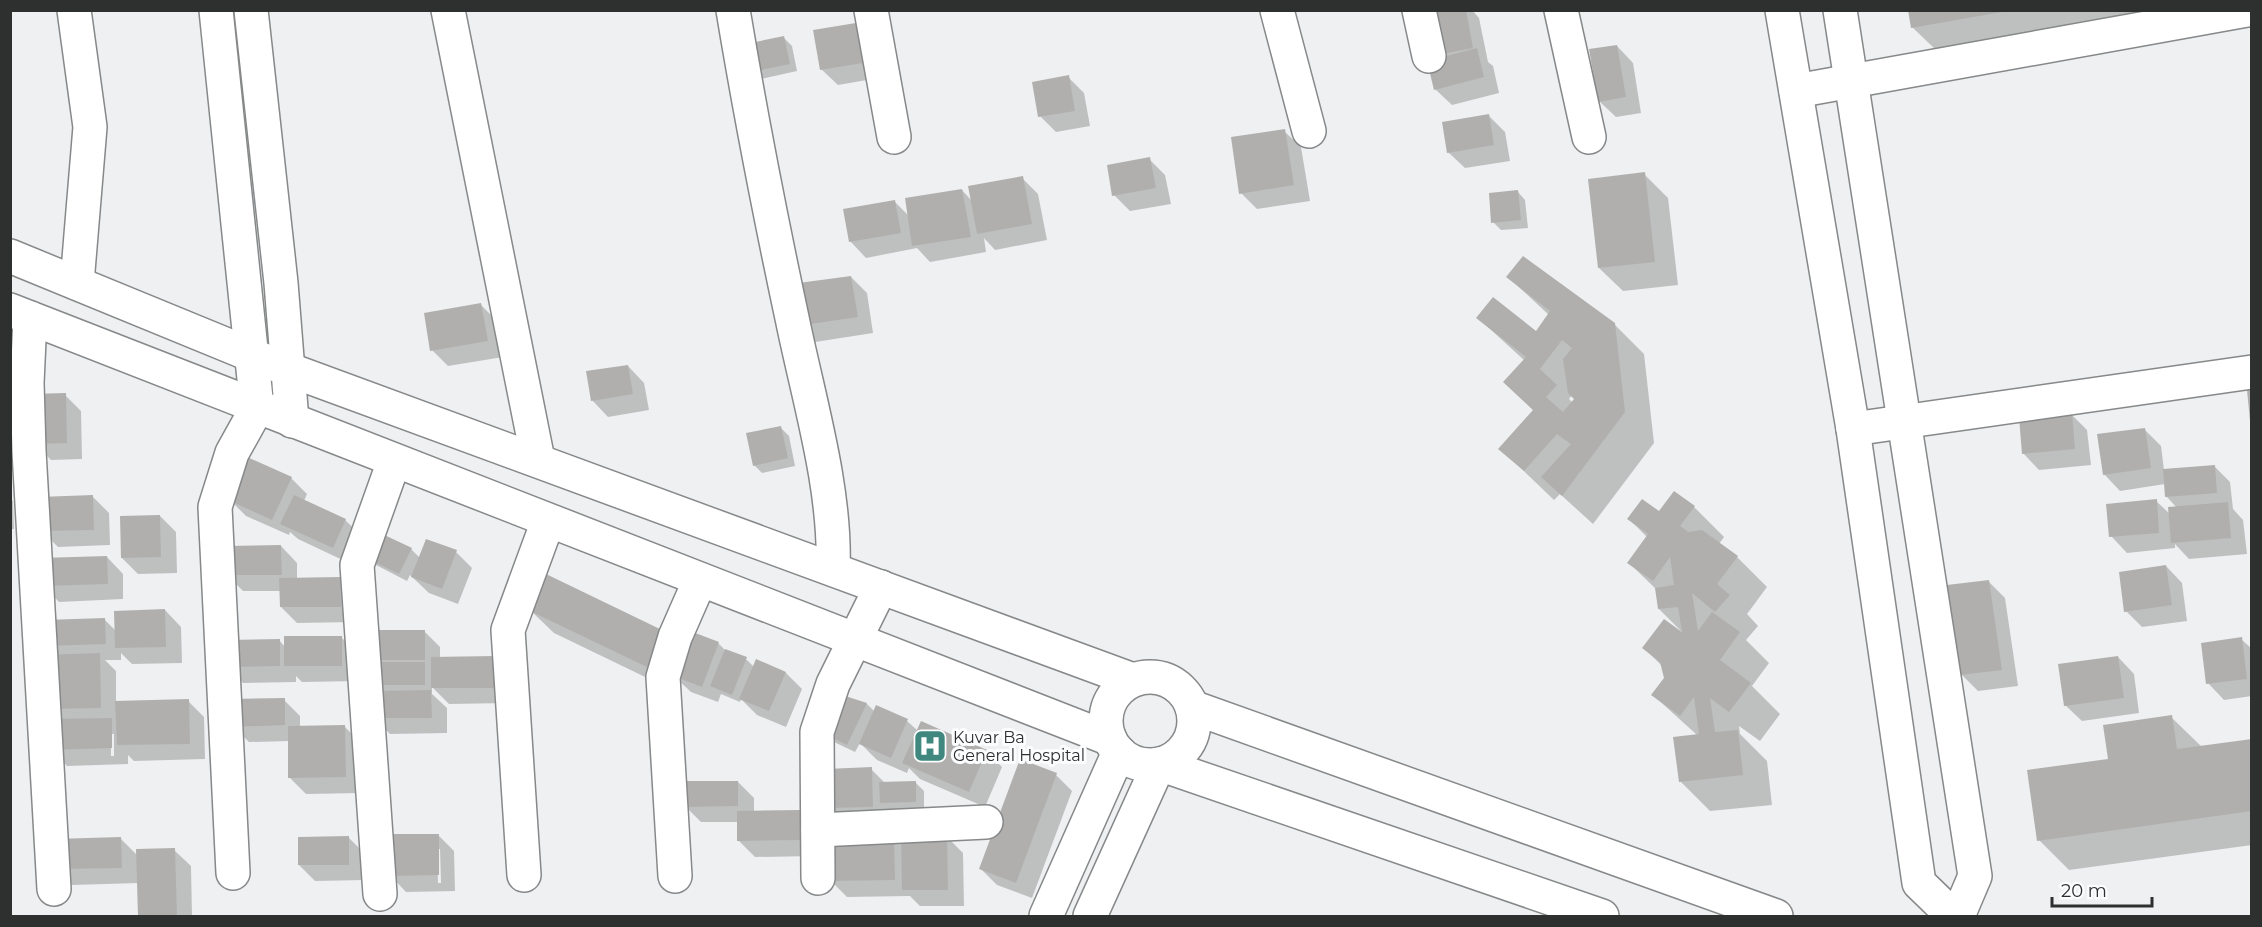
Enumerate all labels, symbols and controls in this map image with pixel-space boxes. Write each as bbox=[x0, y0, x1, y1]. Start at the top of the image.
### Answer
hospital icon: Kuvar Ba General Hospital bbox=[912, 728, 948, 764]
place label: Kuvar Ba General Hospital bbox=[953, 728, 1085, 765]
scale bar bbox=[2052, 870, 2152, 908]
text: 20 m bbox=[2061, 880, 2107, 902]

